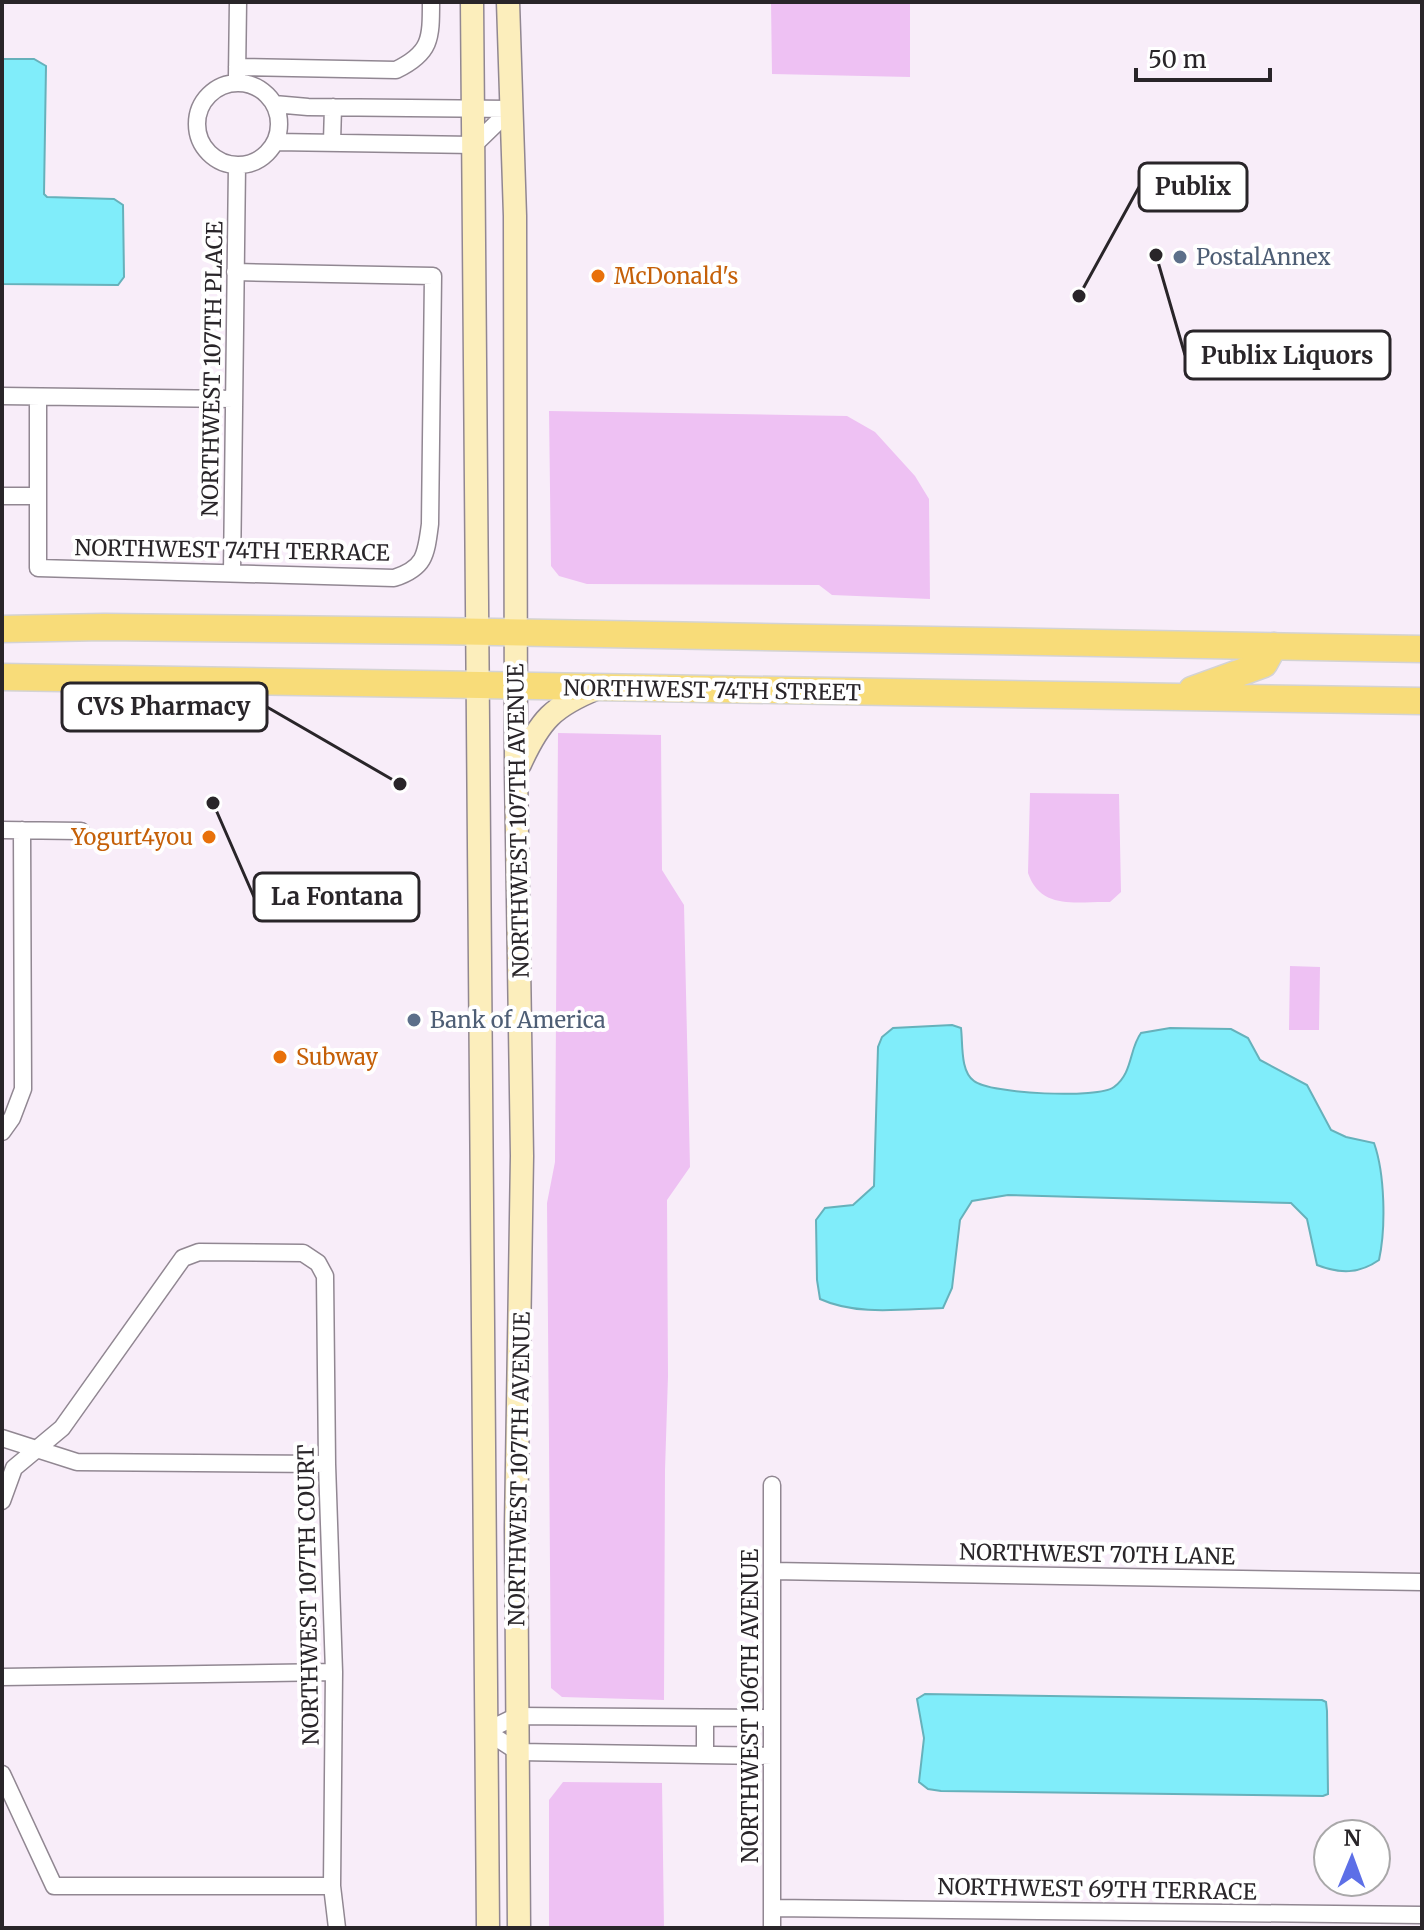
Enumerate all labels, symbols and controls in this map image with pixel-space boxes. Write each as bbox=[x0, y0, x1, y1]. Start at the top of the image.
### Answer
scale bar bbox=[1136, 32, 1270, 82]
text: 50 m bbox=[1148, 44, 1207, 75]
callout: Publix bbox=[1139, 163, 1247, 211]
text: Publix bbox=[1155, 171, 1231, 202]
street label: NORTHWEST 107TH PLACE bbox=[195, 221, 229, 517]
place label: PostalAnnex bbox=[1196, 243, 1331, 271]
marker: PostalAnnex bbox=[1171, 248, 1189, 266]
place label: McDonald's bbox=[614, 262, 738, 290]
marker: McDonald's bbox=[589, 267, 607, 285]
callout: Publix Liquors bbox=[1185, 331, 1390, 379]
text: Publix Liquors bbox=[1201, 340, 1373, 371]
street label: NORTHWEST 74TH TERRACE bbox=[74, 533, 390, 567]
street label: NORTHWEST 107TH AVENUE bbox=[501, 663, 535, 978]
street label: NORTHWEST 74TH STREET bbox=[563, 673, 861, 707]
callout: CVS Pharmacy bbox=[62, 683, 267, 731]
text: CVS Pharmacy bbox=[78, 691, 251, 722]
place label: Yogurt4you bbox=[70, 823, 193, 851]
marker: Yogurt4you bbox=[200, 828, 218, 846]
callout: La Fontana bbox=[254, 873, 419, 921]
text: La Fontana bbox=[271, 881, 403, 912]
place label: Bank of America bbox=[430, 1006, 606, 1034]
marker: Bank of America bbox=[405, 1011, 423, 1029]
place label: Subway bbox=[296, 1043, 378, 1071]
marker: Subway bbox=[271, 1048, 289, 1066]
street label: NORTHWEST 107TH AVENUE bbox=[502, 1311, 536, 1626]
street label: NORTHWEST 107TH COURT bbox=[291, 1444, 325, 1746]
street label: NORTHWEST 70TH LANE bbox=[959, 1538, 1235, 1570]
street label: NORTHWEST 106TH AVENUE bbox=[736, 1549, 764, 1863]
north arrow bbox=[1312, 1818, 1392, 1898]
text: N bbox=[1343, 1824, 1362, 1852]
street label: NORTHWEST 69TH TERRACE bbox=[937, 1872, 1257, 1906]

